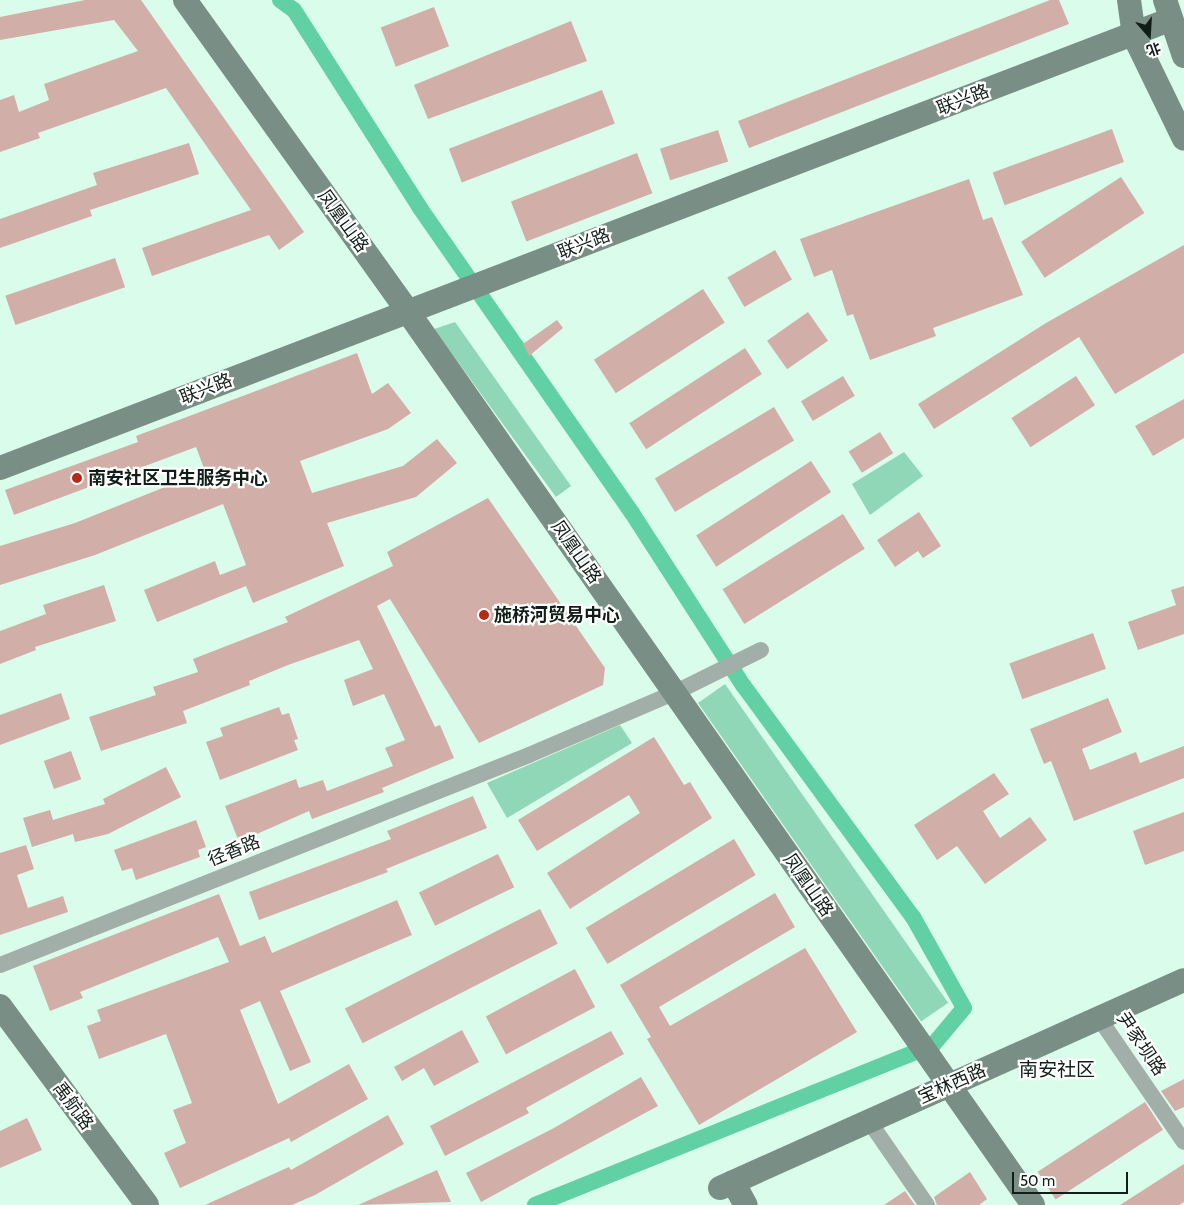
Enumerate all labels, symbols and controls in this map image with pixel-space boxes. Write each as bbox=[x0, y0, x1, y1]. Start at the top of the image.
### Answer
north arrow bbox=[1124, 10, 1174, 60]
text: 北 bbox=[1144, 38, 1163, 60]
street label: 联兴路 bbox=[934, 80, 992, 120]
street label: 凤凰山路 bbox=[313, 186, 373, 256]
street label: 联兴路 bbox=[555, 224, 613, 264]
street label: 联兴路 bbox=[177, 369, 235, 409]
place label: 南安社区卫生服务中心 bbox=[88, 467, 268, 489]
marker: 南安社区卫生服务中心 bbox=[70, 471, 84, 485]
street label: 凤凰山路 bbox=[547, 516, 605, 588]
place label: 施桥河贸易中心 bbox=[494, 604, 620, 626]
marker: 施桥河贸易中心 bbox=[478, 609, 490, 621]
street label: 径香路 bbox=[205, 831, 263, 871]
street label: 凤凰山路 bbox=[779, 849, 837, 921]
street label: 尹家坝路 bbox=[1112, 1008, 1170, 1080]
street label: 宝林西路 bbox=[915, 1059, 989, 1109]
district label: 南安社区 bbox=[1019, 1059, 1095, 1081]
street label: 禹航路 bbox=[48, 1078, 98, 1134]
scale bar bbox=[1014, 1162, 1130, 1194]
text: 50 m bbox=[1020, 1172, 1055, 1190]

